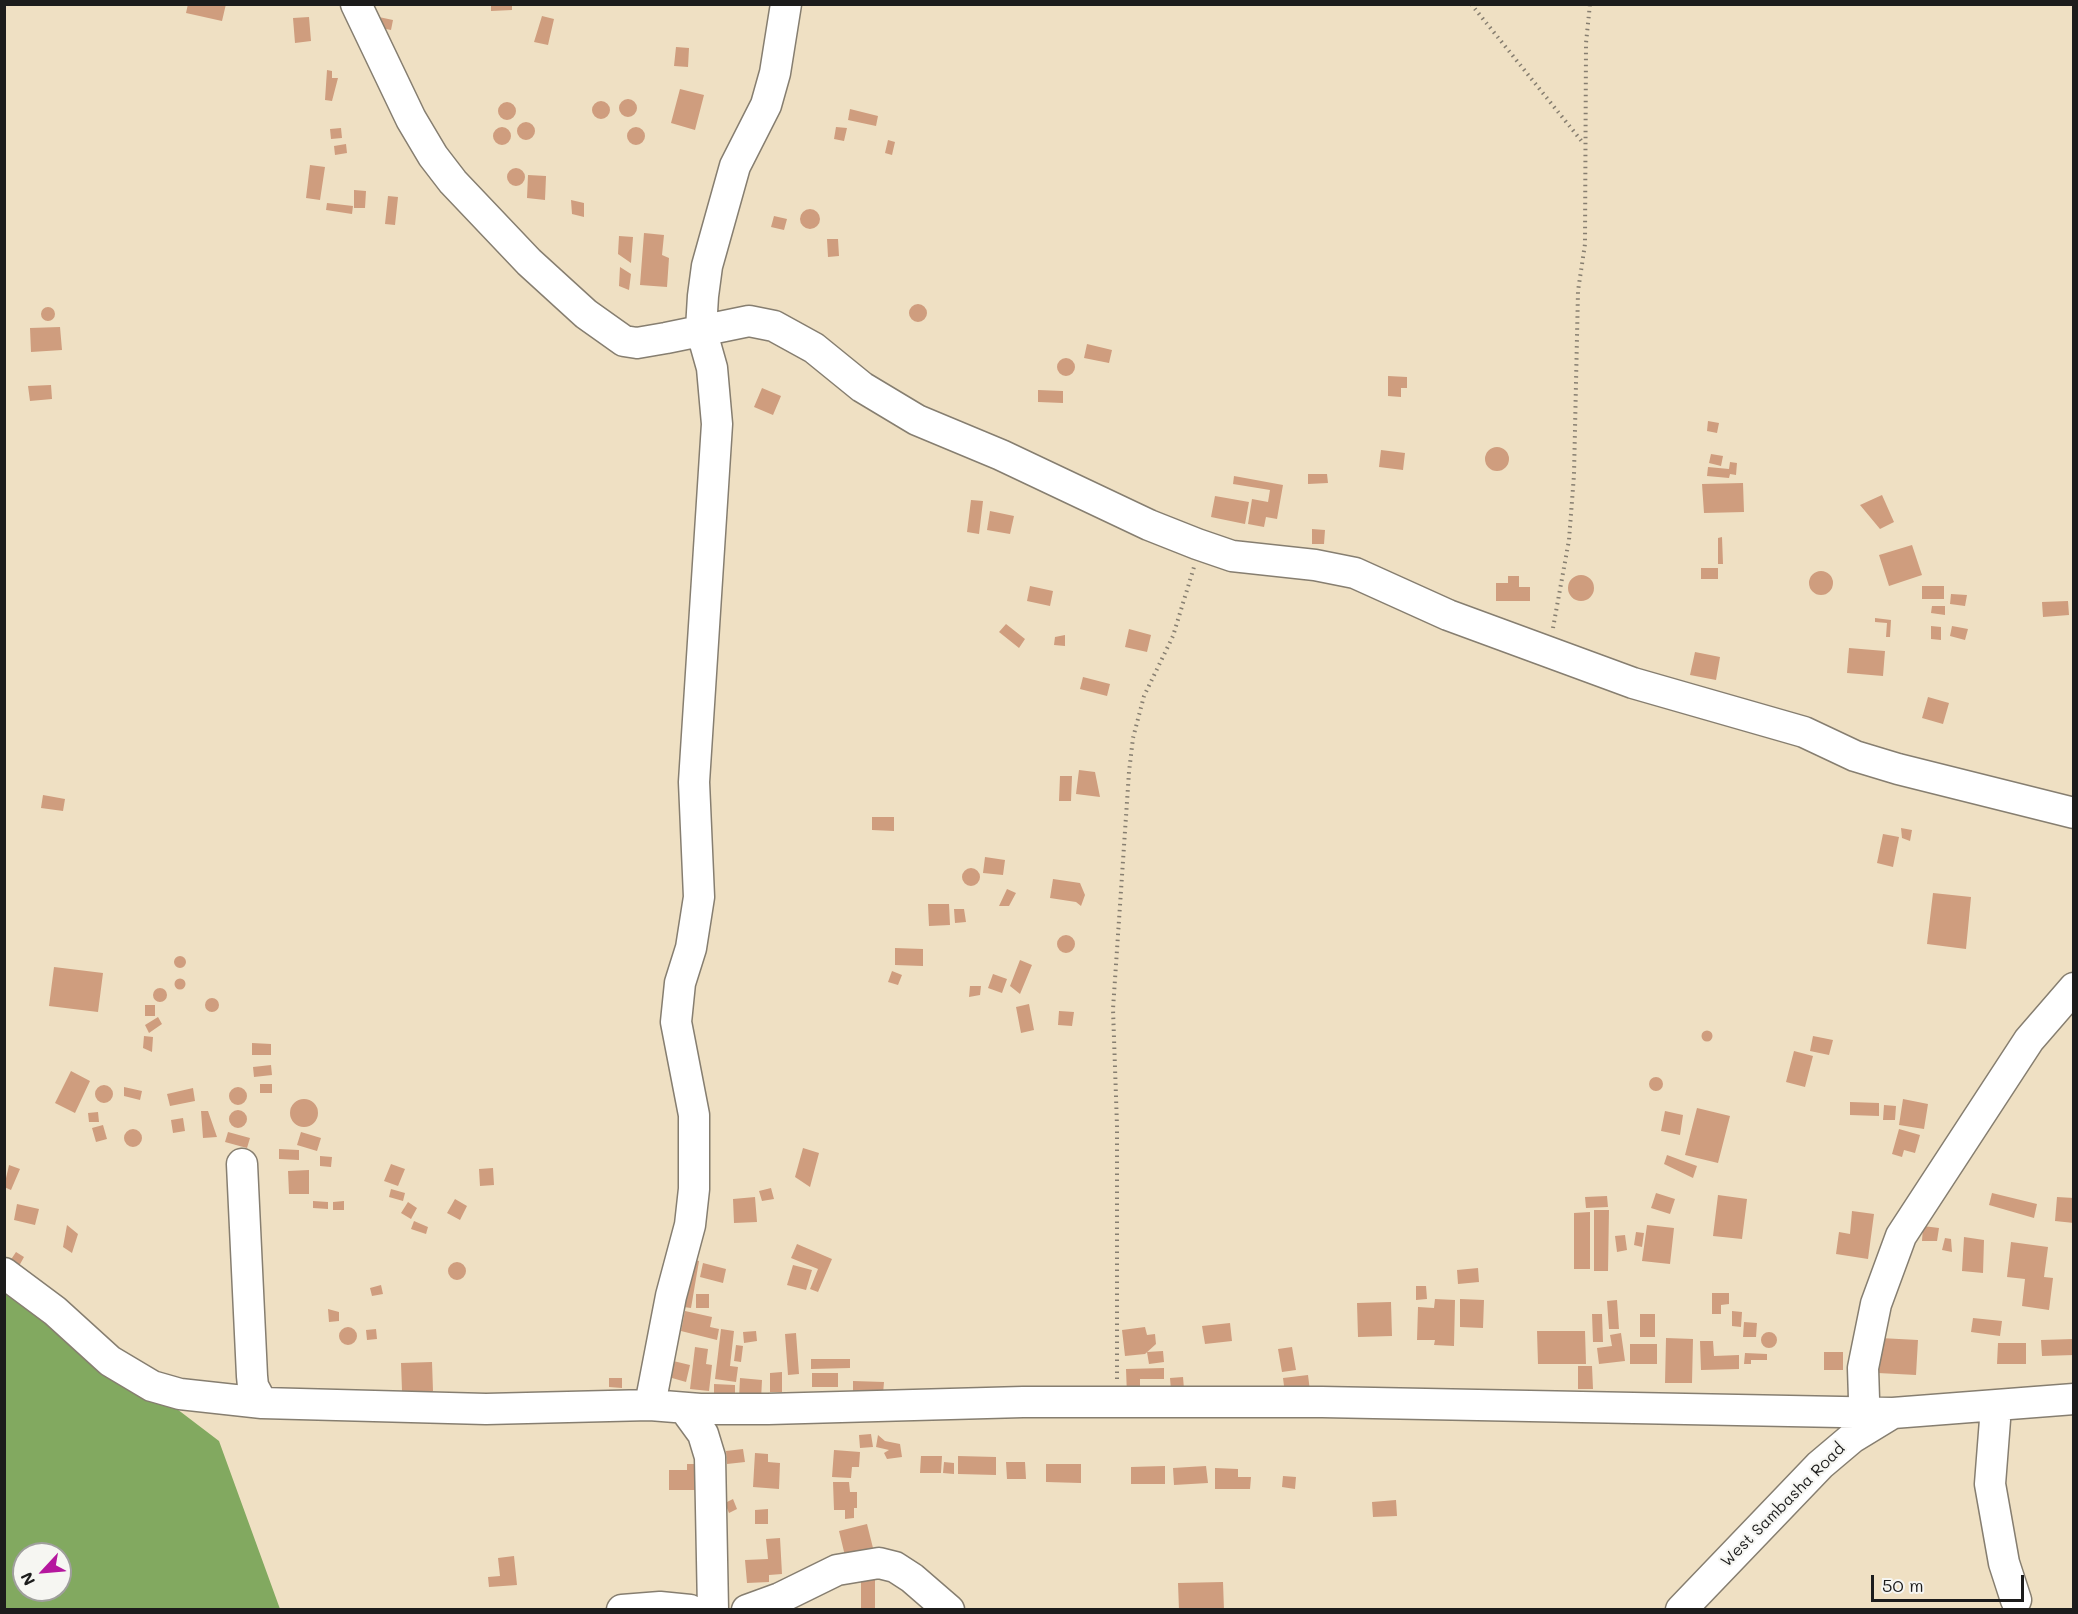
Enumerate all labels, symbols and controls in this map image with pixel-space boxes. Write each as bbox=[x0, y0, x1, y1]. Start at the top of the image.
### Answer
street label: West Sambasha Road bbox=[1717, 1439, 1849, 1571]
north arrow bbox=[12, 1542, 72, 1602]
scale bar bbox=[1874, 1563, 2027, 1601]
text: N bbox=[15, 1569, 39, 1589]
text: 50 m bbox=[1882, 1573, 1924, 1597]

